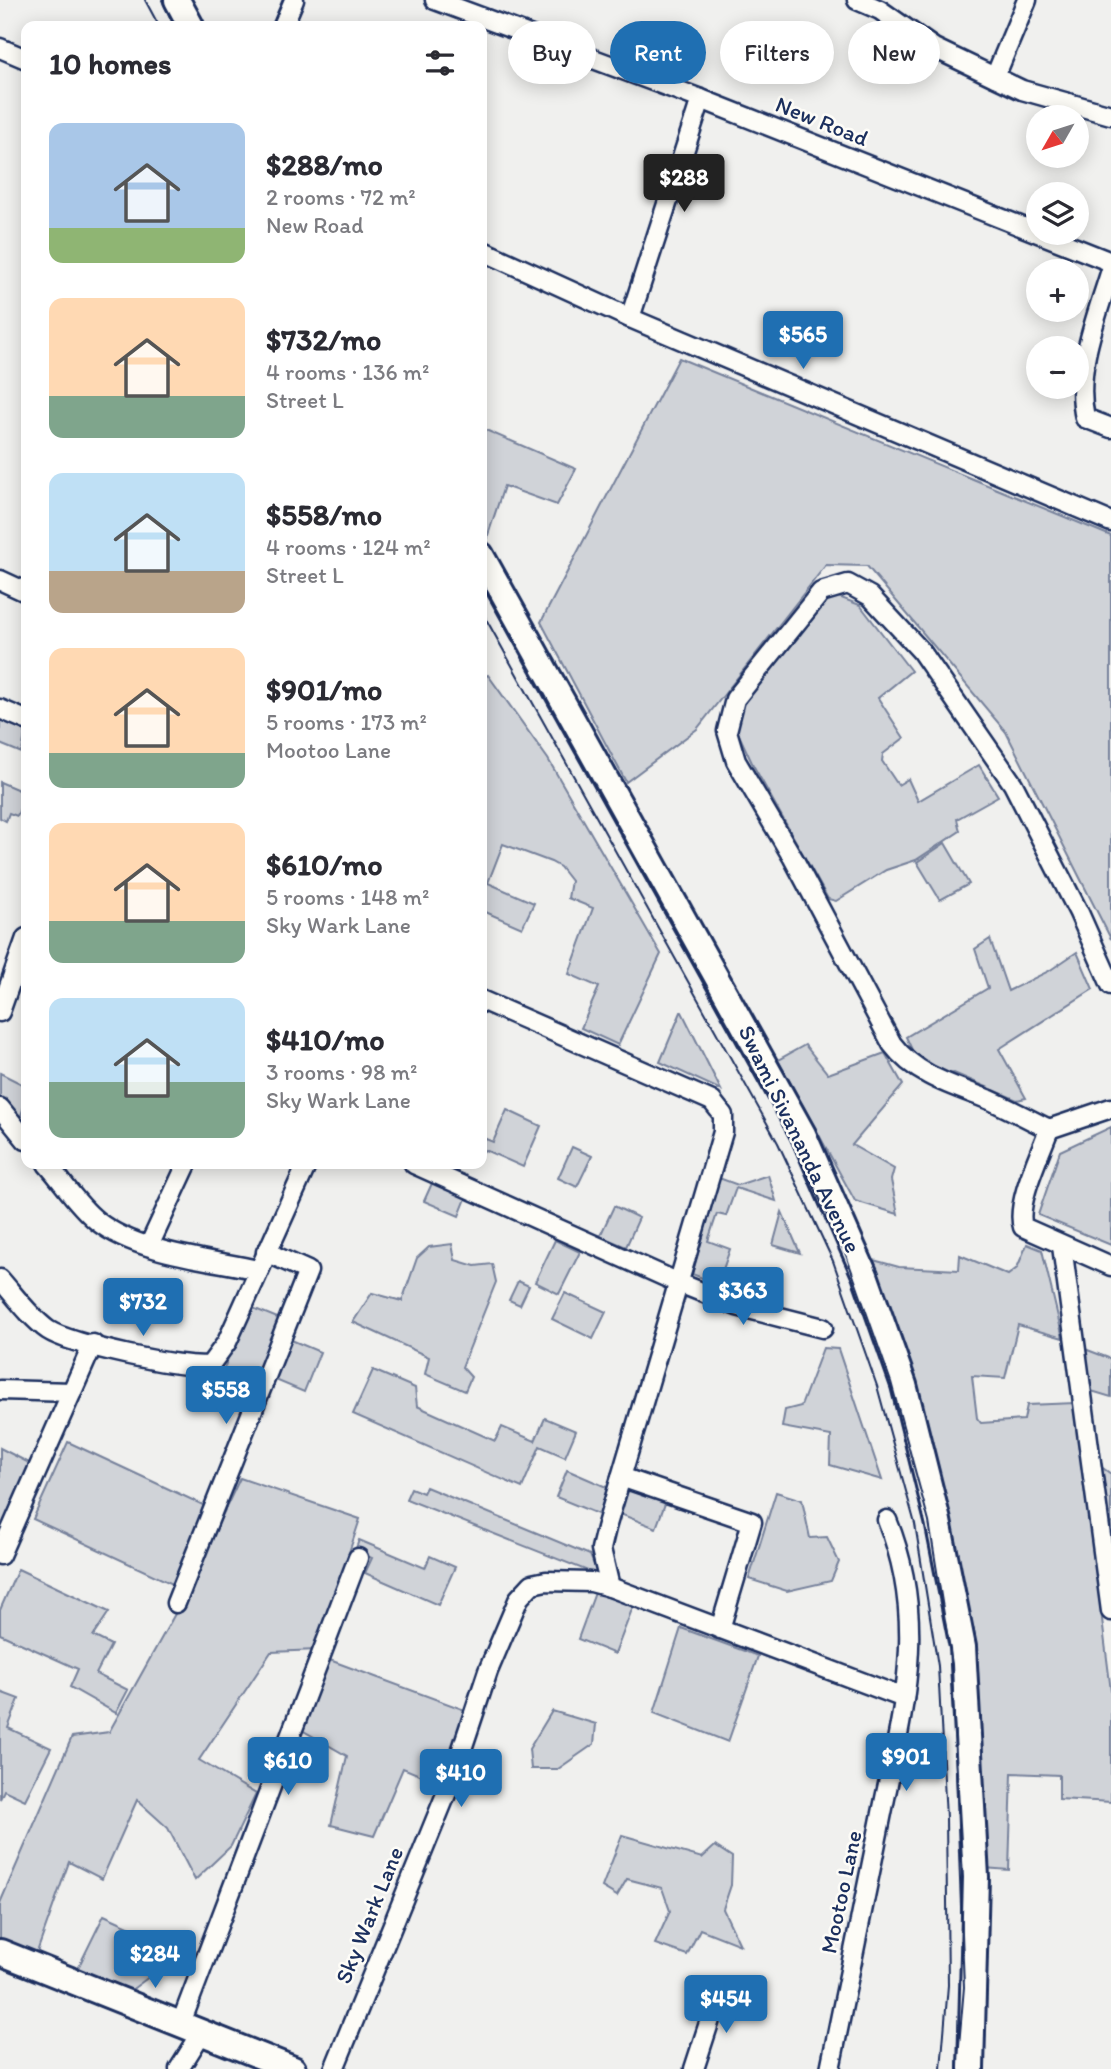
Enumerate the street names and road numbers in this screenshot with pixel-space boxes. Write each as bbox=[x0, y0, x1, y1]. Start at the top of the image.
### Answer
street label: New Road bbox=[772, 90, 872, 152]
street label: Swami Sivananda Avenue bbox=[733, 1021, 867, 1257]
street label: Mootoo Lane bbox=[814, 1828, 868, 1956]
street label: Sky Wark Lane bbox=[329, 1843, 409, 1987]

